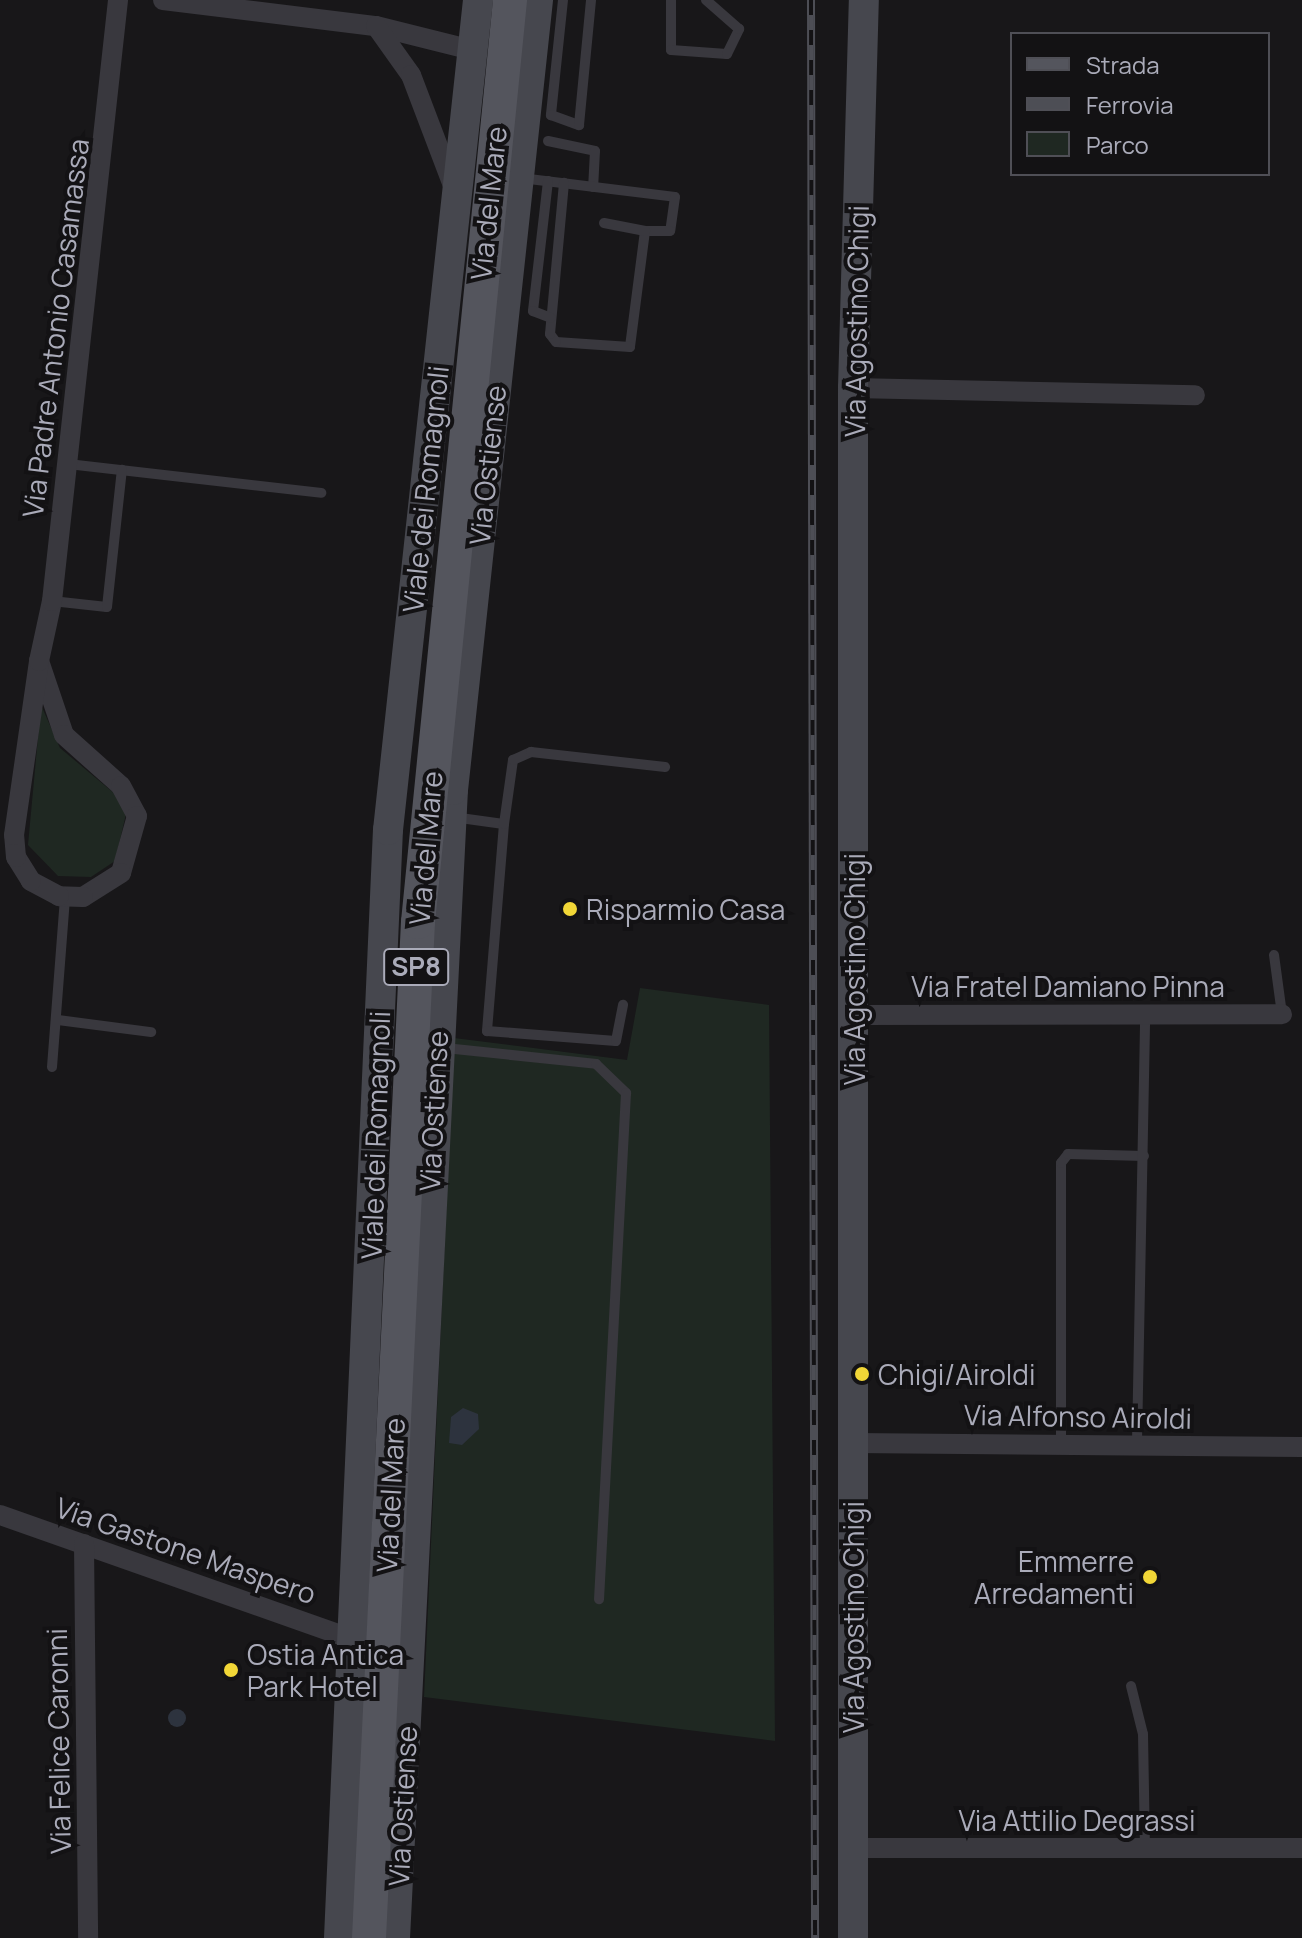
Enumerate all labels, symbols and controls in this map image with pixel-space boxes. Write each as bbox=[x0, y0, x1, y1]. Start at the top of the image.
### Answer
legend bbox=[1010, 32, 1270, 176]
text: Strada bbox=[1086, 48, 1159, 81]
text: Ferrovia bbox=[1086, 88, 1174, 121]
street label: Via del Mare bbox=[463, 124, 513, 282]
text: Parco bbox=[1086, 128, 1149, 161]
street label: Via Padre Antonio Casamassa bbox=[15, 137, 95, 519]
street label: Via Agostino Chigi bbox=[837, 205, 875, 437]
street label: Viale dei Romagnoli bbox=[395, 364, 455, 614]
street label: Via Ostiense bbox=[462, 383, 512, 547]
street label: Via del Mare bbox=[402, 770, 448, 926]
street label: Via Agostino Chigi bbox=[837, 853, 871, 1085]
place label: Risparmio Casa bbox=[586, 892, 785, 926]
marker: Risparmio Casa bbox=[561, 900, 579, 918]
road number: SP8 bbox=[382, 945, 450, 989]
street label: Via Fratel Damiano Pinna bbox=[911, 969, 1225, 1003]
street label: Viale dei Romagnoli bbox=[354, 1010, 396, 1260]
street label: Via Ostiense bbox=[412, 1030, 454, 1192]
place label: Chigi/Airoldi bbox=[878, 1357, 1035, 1391]
marker: Chigi/Airoldi bbox=[853, 1365, 871, 1383]
street label: Via Alfonso Airoldi bbox=[964, 1397, 1192, 1435]
street label: Via del Mare bbox=[369, 1417, 411, 1573]
street label: Via Gastone Maspero bbox=[52, 1490, 320, 1610]
street label: Via Agostino Chigi bbox=[836, 1501, 870, 1733]
place label: Emmerre Arredamenti bbox=[974, 1544, 1134, 1610]
marker: Emmerre Arredamenti bbox=[1141, 1568, 1159, 1586]
street label: Via Felice Caronni bbox=[39, 1628, 77, 1854]
place label: Ostia Antica Park Hotel bbox=[247, 1637, 404, 1703]
marker: Ostia Antica Park Hotel bbox=[222, 1661, 240, 1679]
street label: Via Ostiense bbox=[381, 1725, 423, 1887]
street label: Via Attilio Degrassi bbox=[958, 1803, 1196, 1837]

